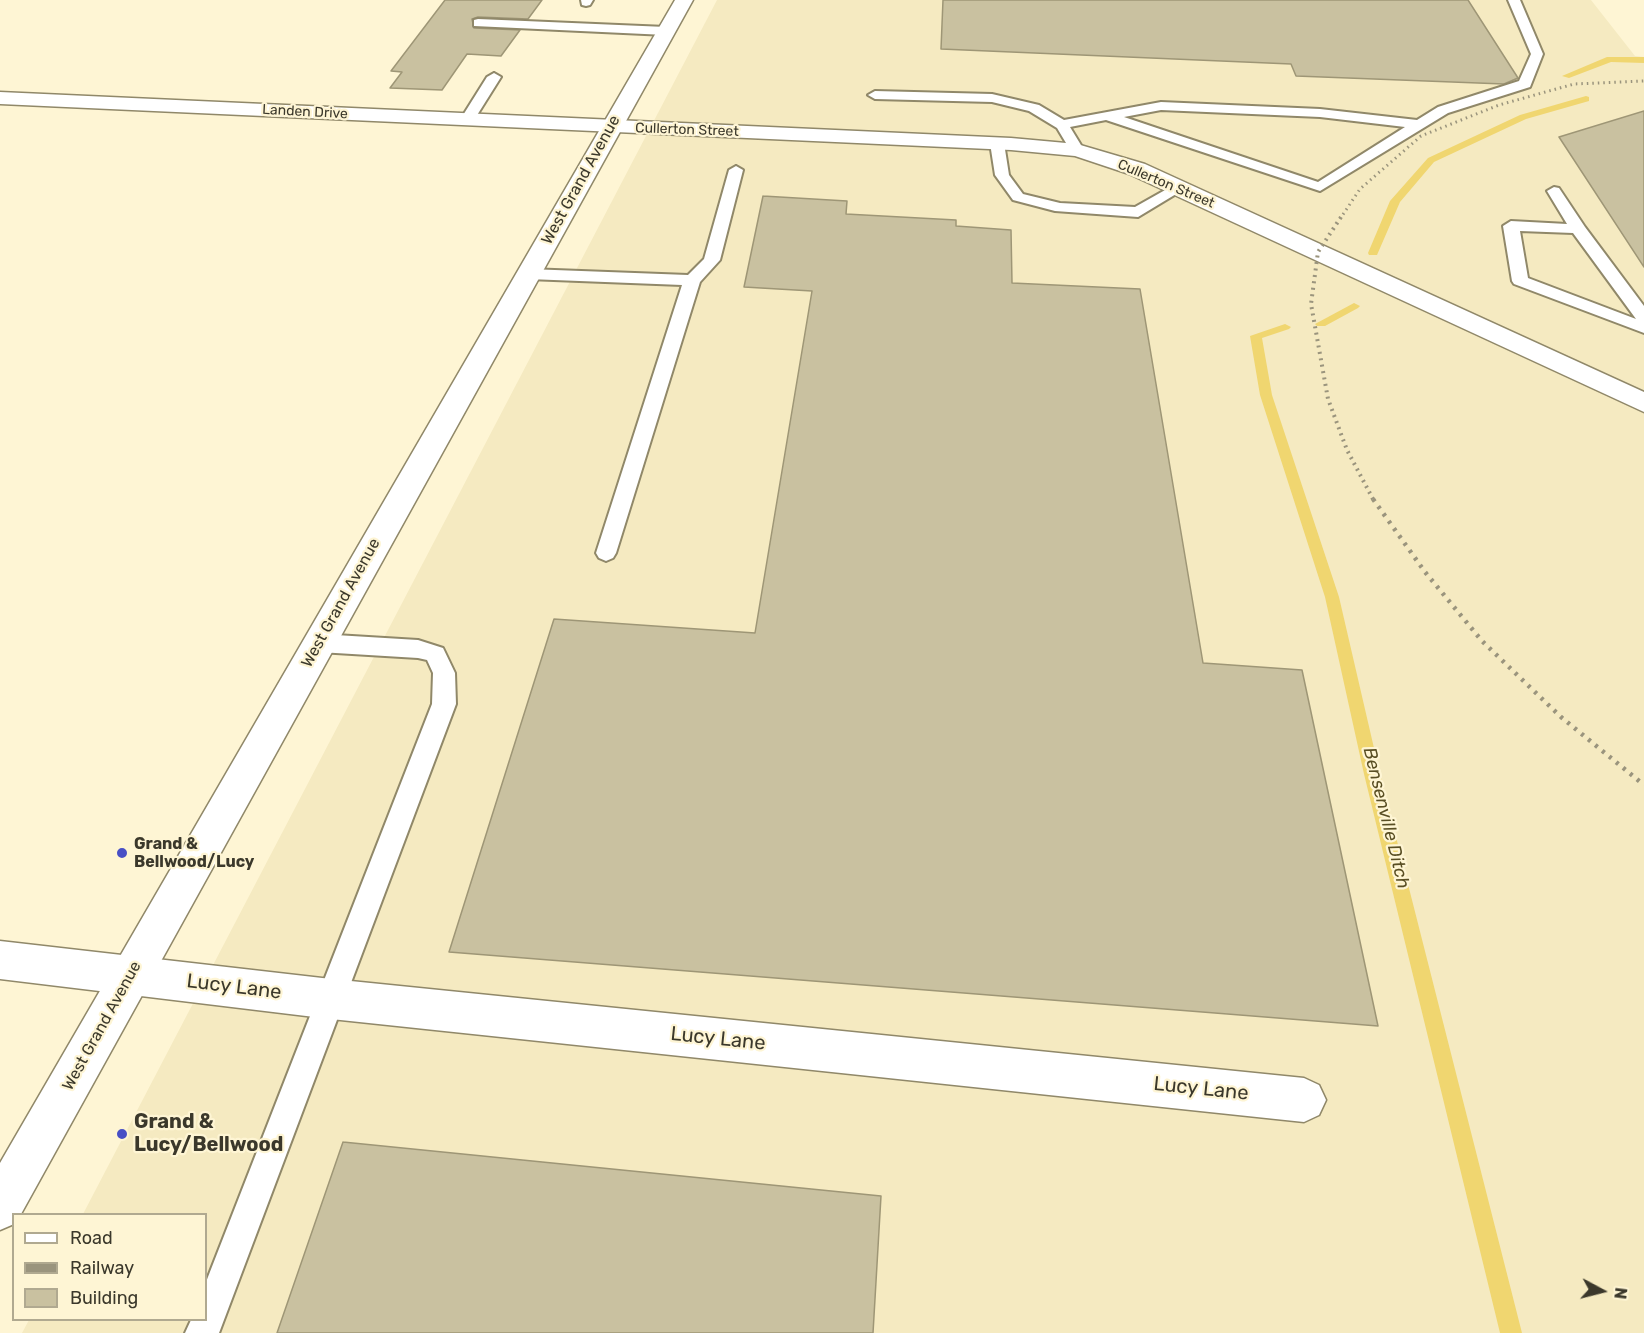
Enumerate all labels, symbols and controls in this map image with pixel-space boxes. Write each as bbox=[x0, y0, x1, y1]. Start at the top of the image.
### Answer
street label: Landen Drive bbox=[262, 101, 348, 123]
street label: West Grand Avenue bbox=[538, 112, 624, 248]
street label: Cullerton Street bbox=[635, 120, 739, 140]
street label: Cullerton Street bbox=[1115, 156, 1217, 212]
street label: West Grand Avenue bbox=[298, 535, 384, 671]
water label: Bensenville Ditch bbox=[1358, 745, 1414, 891]
place label: Grand & Bellwood/Lucy bbox=[134, 834, 254, 872]
marker: Grand & Bellwood/Lucy bbox=[115, 846, 129, 860]
street label: West Grand Avenue bbox=[59, 958, 145, 1094]
street label: Lucy Lane bbox=[185, 969, 283, 1005]
street label: Lucy Lane bbox=[669, 1022, 767, 1056]
street label: Lucy Lane bbox=[1152, 1072, 1250, 1106]
place label: Grand & Lucy/Bellwood bbox=[134, 1110, 283, 1157]
marker: Grand & Lucy/Bellwood bbox=[115, 1127, 129, 1141]
legend bbox=[12, 1213, 207, 1321]
text: Road bbox=[70, 1227, 113, 1249]
text: Railway bbox=[70, 1257, 134, 1279]
north arrow bbox=[1572, 1261, 1632, 1321]
text: N bbox=[1610, 1286, 1630, 1300]
text: Building bbox=[70, 1287, 138, 1309]

